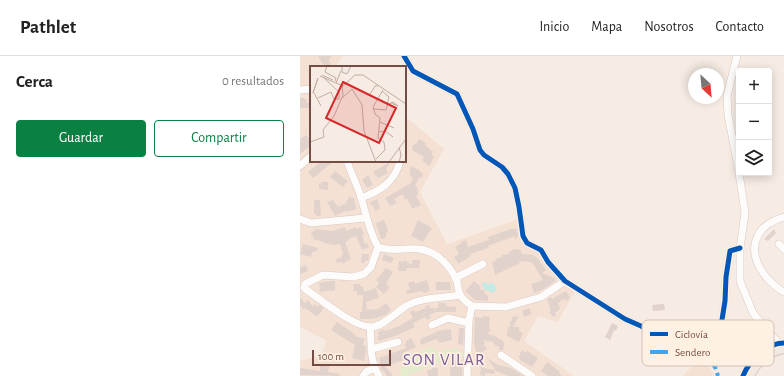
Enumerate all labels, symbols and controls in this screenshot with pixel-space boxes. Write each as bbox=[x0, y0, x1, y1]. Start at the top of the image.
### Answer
text: Pathlet bbox=[20, 18, 76, 37]
text: Inicio bbox=[539, 20, 569, 34]
text: Mapa bbox=[591, 20, 622, 34]
text: Nosotros bbox=[644, 20, 694, 34]
text: Contacto bbox=[716, 20, 764, 34]
inset map bbox=[310, 66, 406, 162]
north arrow bbox=[688, 68, 724, 104]
map controls bbox=[736, 68, 772, 176]
button: + bbox=[736, 68, 772, 104]
text: Cerca bbox=[16, 73, 53, 90]
text: 0 resultados bbox=[222, 75, 284, 88]
button: − bbox=[736, 104, 772, 140]
button: Guardar bbox=[16, 120, 146, 157]
button: Compartir bbox=[154, 120, 284, 157]
button: layers bbox=[736, 140, 772, 176]
legend bbox=[642, 320, 774, 366]
text: Ciclovía bbox=[675, 329, 708, 340]
text: Sendero bbox=[675, 347, 710, 358]
scale bar bbox=[312, 348, 391, 367]
text: 100 m bbox=[318, 351, 344, 362]
district label: SON VILAR bbox=[403, 351, 485, 368]

